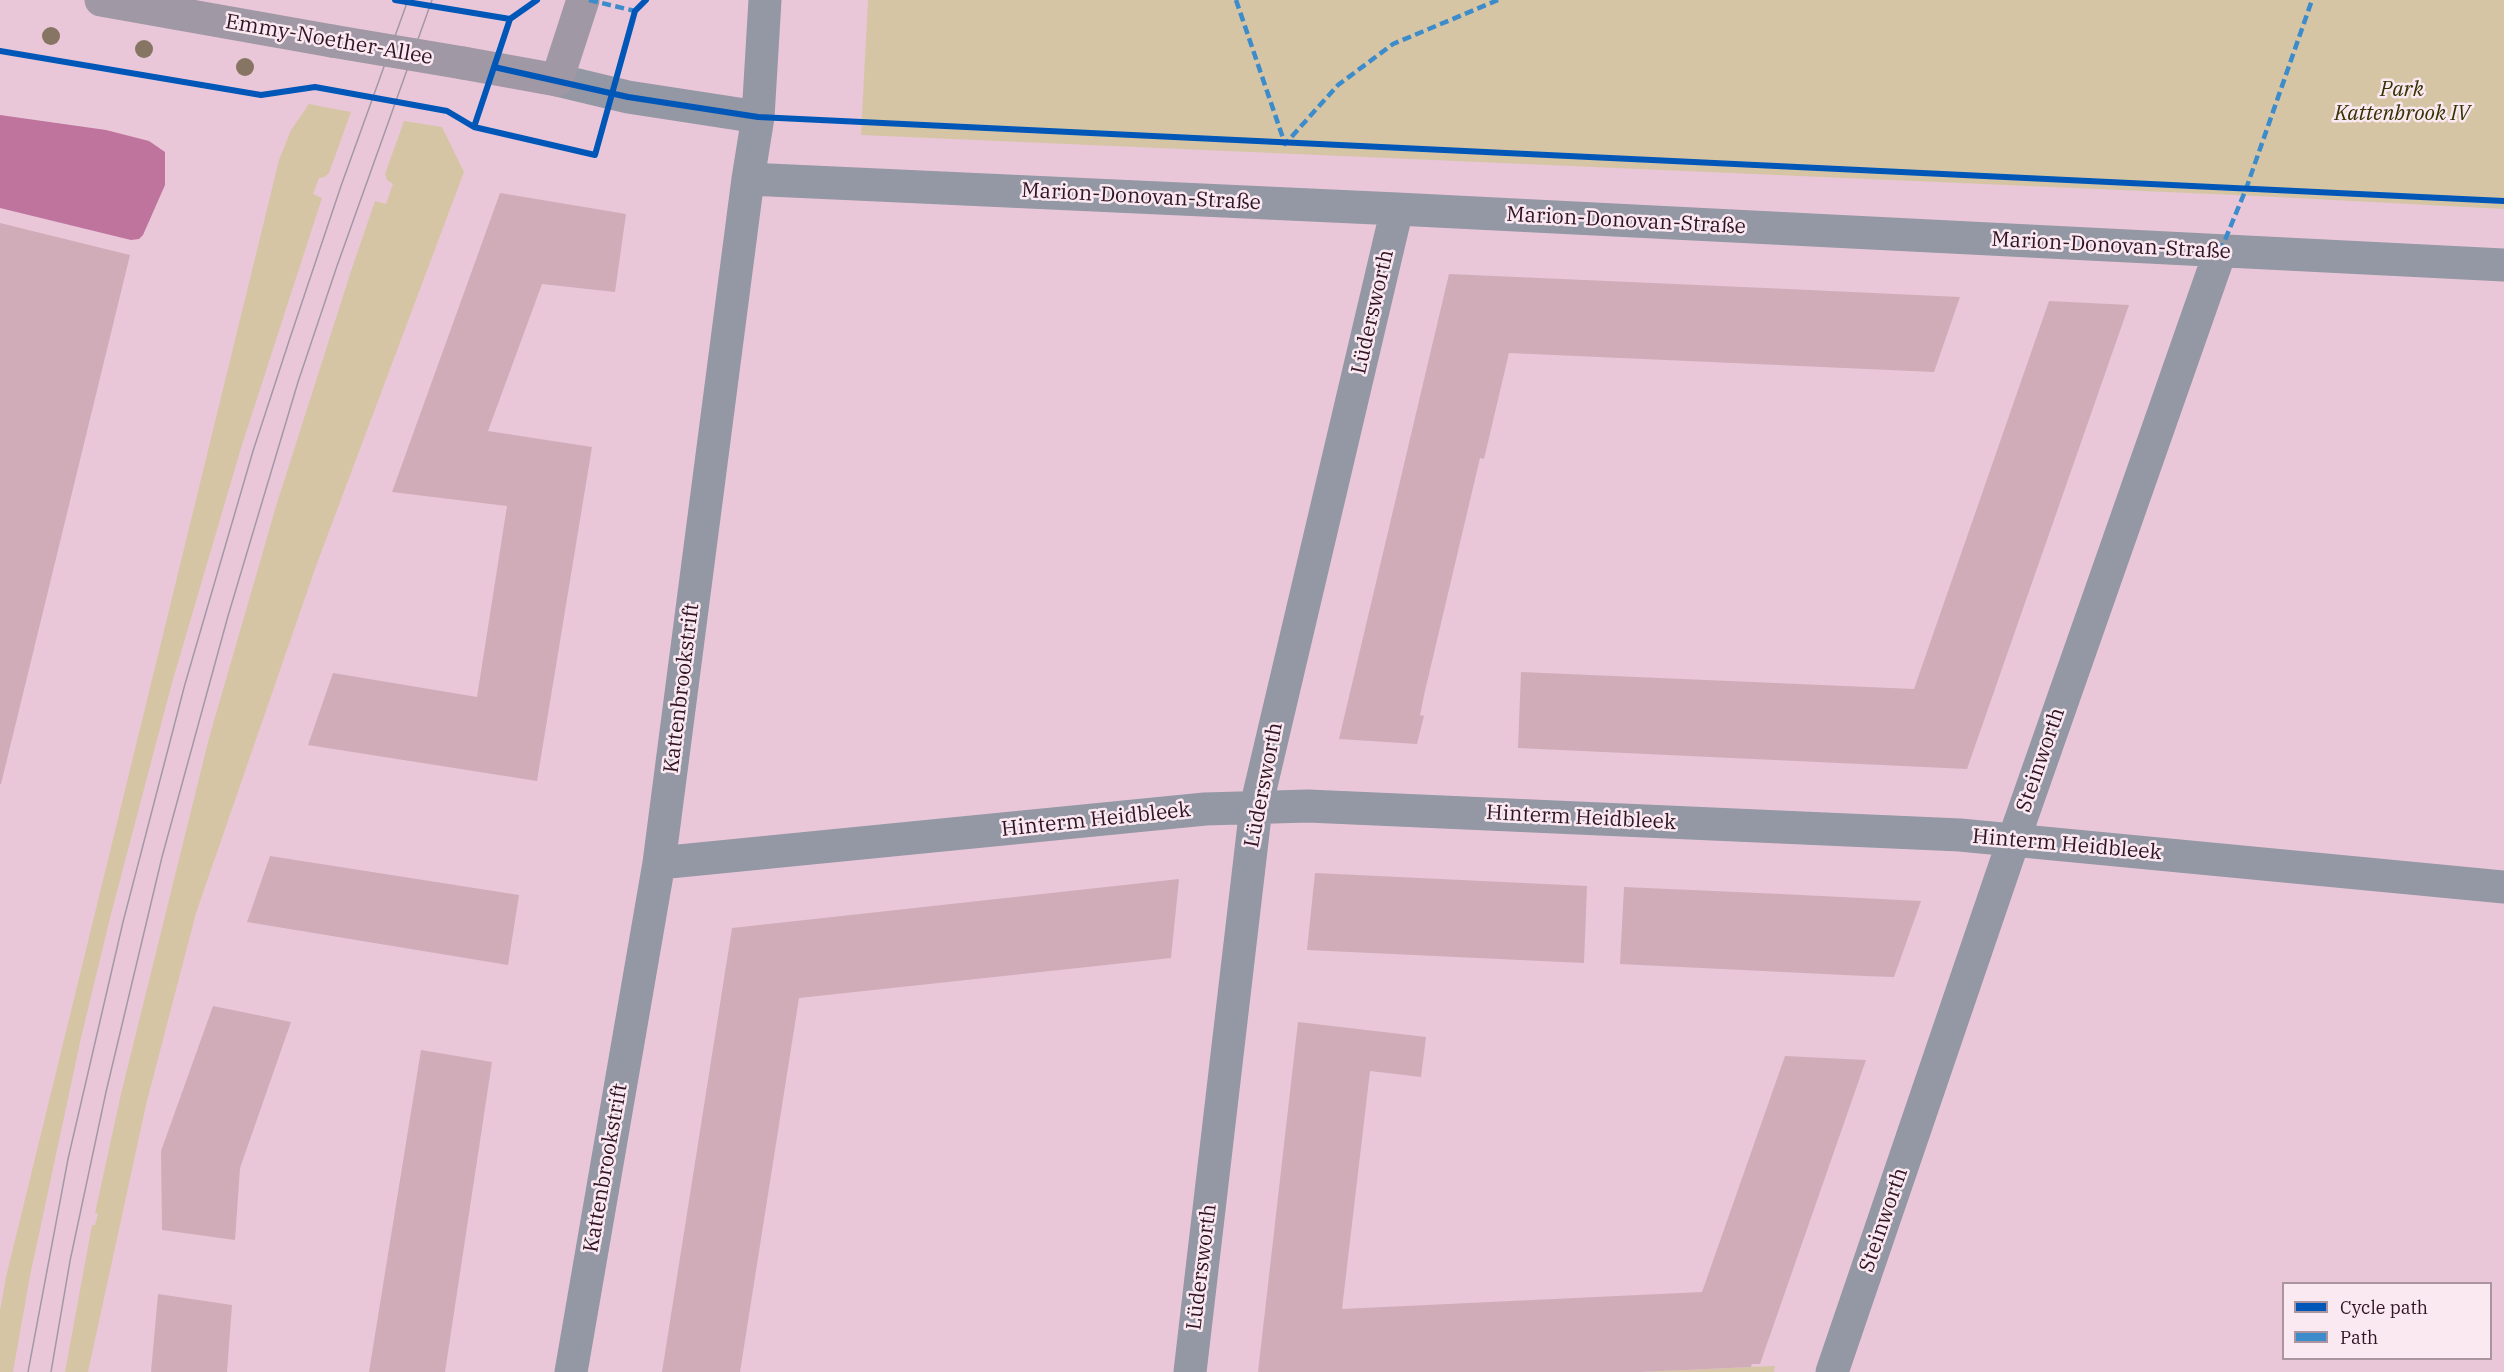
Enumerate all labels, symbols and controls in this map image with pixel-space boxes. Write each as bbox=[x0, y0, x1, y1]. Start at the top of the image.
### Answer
street label: Emmy-Noether-Allee bbox=[223, 9, 435, 71]
park label: Park Kattenbrook IV bbox=[2334, 77, 2470, 127]
street label: Marion-Donovan-Straße bbox=[1021, 178, 1261, 216]
street label: Marion-Donovan-Straße bbox=[1506, 202, 1746, 240]
street label: Marion-Donovan-Straße bbox=[1991, 227, 2231, 265]
street label: Lüdersworth bbox=[1346, 247, 1400, 377]
street label: Kattenbrookstrift bbox=[659, 602, 705, 774]
street label: Steinworth bbox=[2011, 704, 2071, 816]
street label: Lüdersworth bbox=[1240, 720, 1288, 850]
street label: Hinterm Heidbleek bbox=[1000, 798, 1192, 842]
street label: Hinterm Heidbleek bbox=[1485, 800, 1677, 836]
street label: Hinterm Heidbleek bbox=[1971, 824, 2163, 866]
street label: Kattenbrookstrift bbox=[579, 1082, 633, 1254]
street label: Steinworth bbox=[1854, 1164, 1914, 1276]
street label: Lüdersworth bbox=[1182, 1203, 1222, 1331]
legend bbox=[2282, 1282, 2492, 1360]
text: Cycle path bbox=[2340, 1296, 2428, 1319]
text: Path bbox=[2340, 1326, 2378, 1349]

